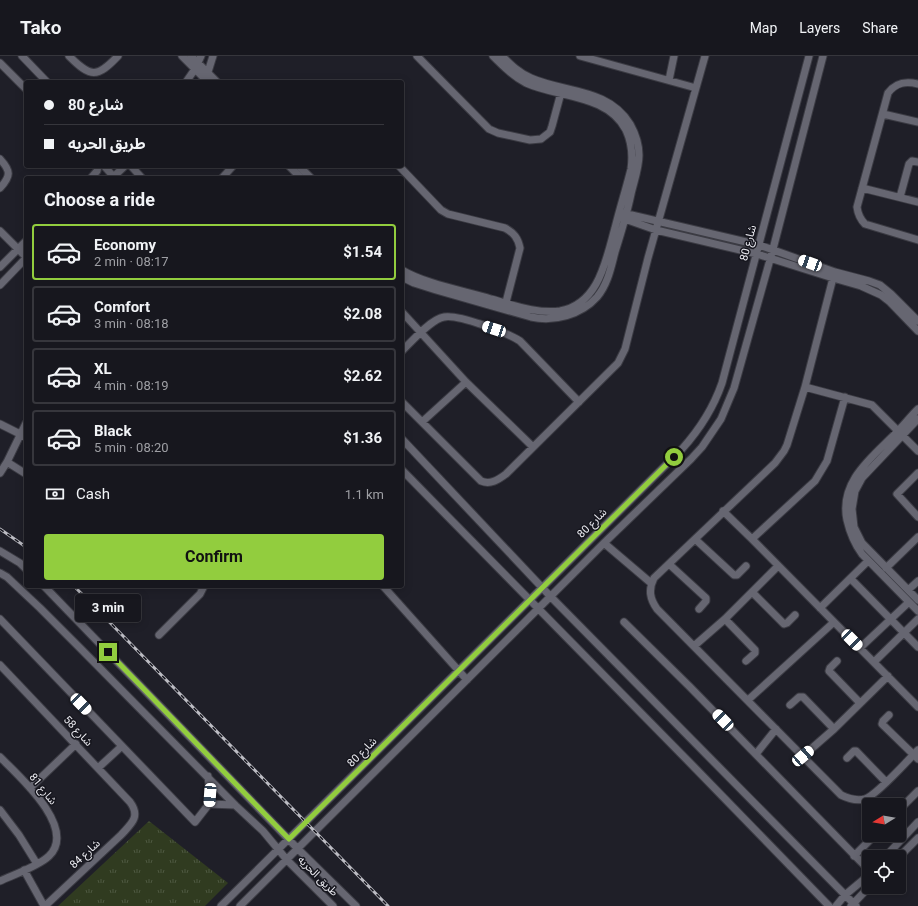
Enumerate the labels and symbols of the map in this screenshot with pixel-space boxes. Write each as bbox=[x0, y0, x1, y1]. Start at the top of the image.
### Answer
street label: شارع 80 bbox=[737, 223, 760, 263]
car bbox=[797, 253, 823, 273]
car bbox=[481, 320, 507, 338]
route start bbox=[665, 448, 683, 466]
street label: شارع 80 bbox=[574, 505, 610, 541]
callout: 3 min bbox=[75, 594, 141, 622]
car bbox=[839, 627, 865, 653]
route end bbox=[99, 643, 117, 661]
car bbox=[68, 691, 94, 717]
car bbox=[710, 707, 736, 733]
street label: شارع 58 bbox=[60, 713, 95, 750]
street label: شارع 80 bbox=[344, 734, 380, 770]
car bbox=[790, 744, 816, 768]
street label: شارع 81 bbox=[26, 771, 60, 808]
car bbox=[203, 783, 217, 807]
north arrow bbox=[862, 798, 906, 842]
street label: شارع 84 bbox=[67, 837, 104, 872]
street label: طريق الحريه bbox=[295, 853, 341, 899]

